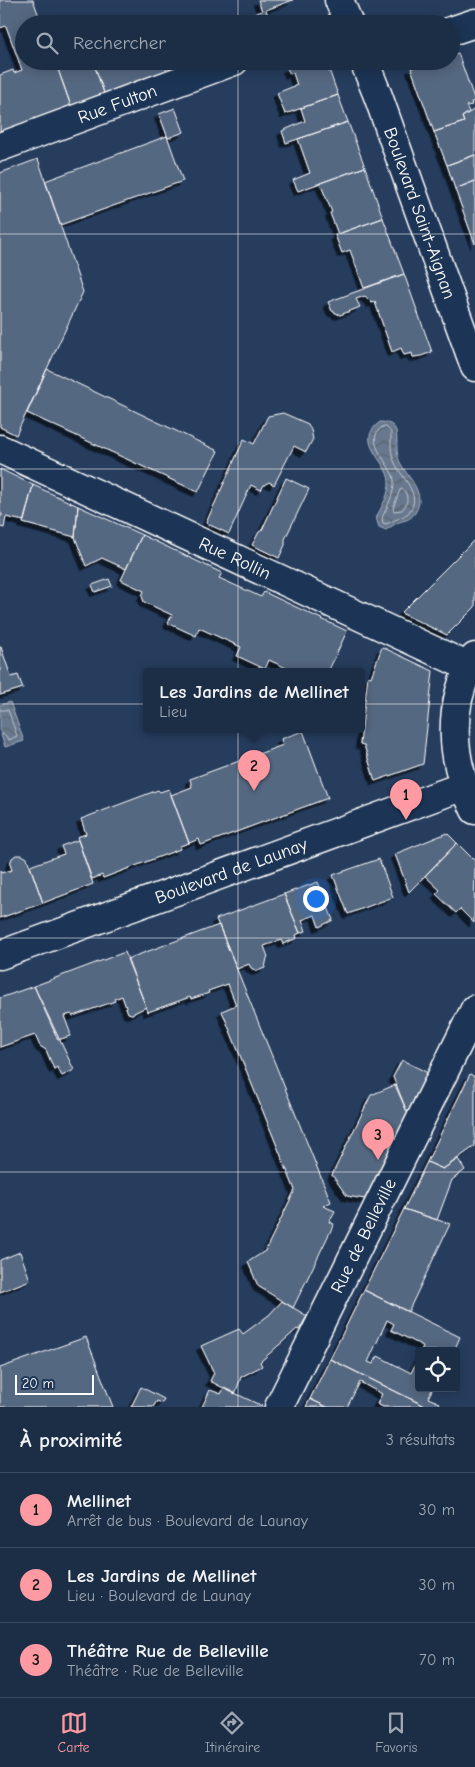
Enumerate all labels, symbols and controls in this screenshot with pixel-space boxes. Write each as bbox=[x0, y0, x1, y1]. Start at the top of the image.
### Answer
search box bbox=[15, 15, 460, 70]
icon: search bbox=[33, 29, 61, 57]
text: Rechercher bbox=[73, 32, 166, 54]
street label: Rue Fulton bbox=[75, 80, 160, 128]
street label: Boulevard Saint-Aignan bbox=[380, 124, 460, 302]
street label: Rue Rollin bbox=[196, 532, 274, 584]
popup bbox=[143, 668, 365, 733]
text: Les Jardins de Mellinet bbox=[159, 681, 349, 703]
text: Lieu bbox=[159, 703, 187, 721]
pin: 2 bbox=[238, 750, 270, 791]
pin: 1 bbox=[390, 779, 422, 820]
street label: Boulevard de Launay bbox=[152, 833, 311, 908]
your location bbox=[303, 886, 329, 912]
pin: 3 bbox=[362, 1119, 394, 1160]
street label: Rue de Belleville bbox=[326, 1175, 400, 1296]
map controls bbox=[415, 1347, 460, 1392]
button: locate bbox=[415, 1347, 460, 1392]
scale bar bbox=[15, 1372, 94, 1395]
text: 20 m bbox=[22, 1375, 54, 1392]
text: À proximité bbox=[20, 1428, 122, 1452]
text: 3 résultats bbox=[386, 1431, 455, 1449]
text: Mellinet bbox=[67, 1490, 131, 1512]
text: 1 bbox=[33, 1501, 39, 1519]
text: 30 m bbox=[419, 1501, 455, 1519]
text: Arrêt de bus · Boulevard de Launay bbox=[67, 1512, 308, 1530]
text: Les Jardins de Mellinet bbox=[67, 1565, 256, 1587]
text: 2 bbox=[32, 1576, 40, 1594]
text: 30 m bbox=[419, 1576, 455, 1594]
text: Lieu · Boulevard de Launay bbox=[67, 1587, 251, 1605]
text: Théâtre Rue de Belleville bbox=[67, 1640, 269, 1662]
text: 3 bbox=[32, 1651, 40, 1669]
text: 70 m bbox=[419, 1651, 455, 1669]
text: Théâtre · Rue de Belleville bbox=[67, 1662, 244, 1680]
tab: Carte bbox=[58, 1709, 90, 1756]
tab: Itinéraire bbox=[205, 1709, 260, 1756]
tab: Favoris bbox=[375, 1709, 417, 1756]

